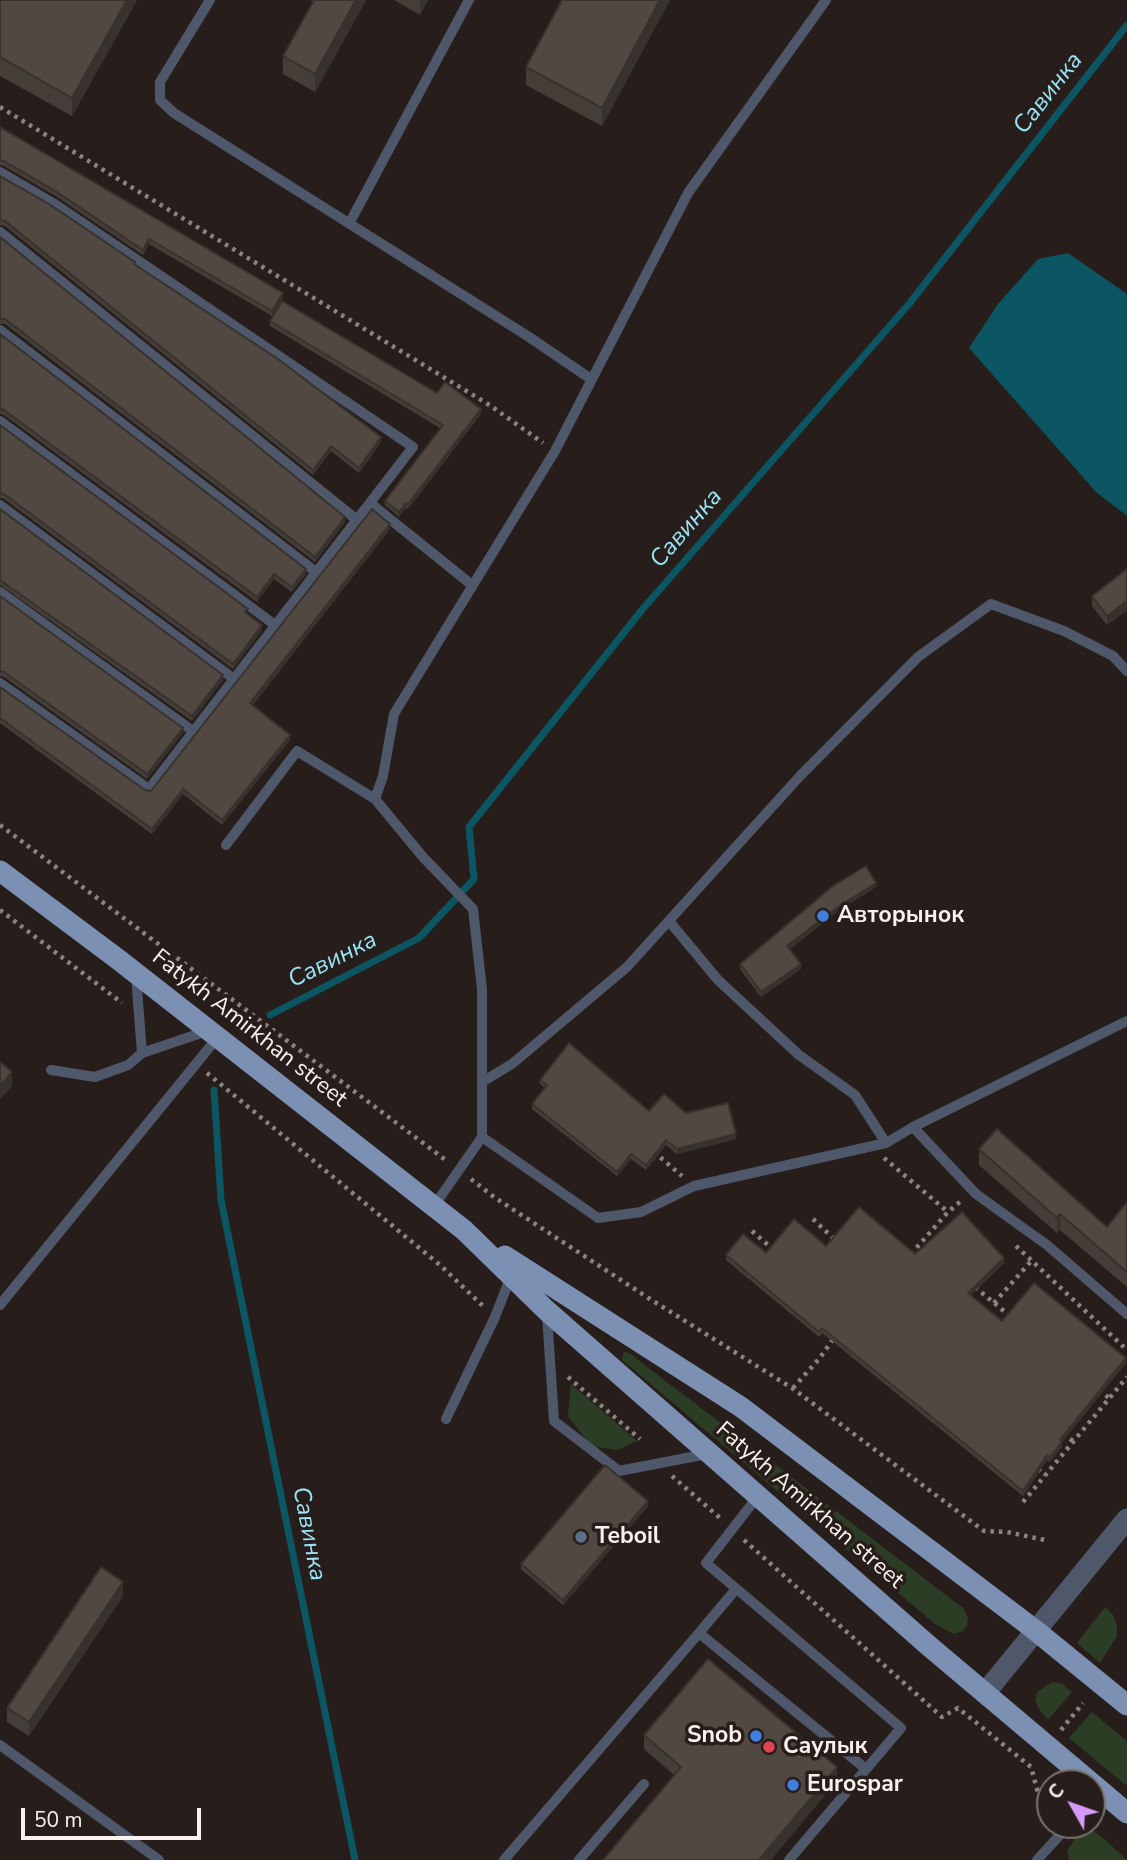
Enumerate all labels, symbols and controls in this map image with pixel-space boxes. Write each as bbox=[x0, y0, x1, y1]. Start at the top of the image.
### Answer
water label: Савинка bbox=[1008, 47, 1090, 141]
water label: Савинка bbox=[645, 483, 729, 575]
place label: Авторынок bbox=[837, 902, 964, 930]
marker: Авторынок bbox=[815, 908, 831, 924]
water label: Савинка bbox=[284, 926, 382, 996]
street label: Fatykh Amirkhan street bbox=[146, 944, 352, 1114]
street label: Fatykh Amirkhan street bbox=[709, 1417, 909, 1595]
water label: Савинка bbox=[285, 1484, 331, 1584]
place label: Teboil bbox=[595, 1523, 660, 1551]
marker: Teboil bbox=[573, 1529, 589, 1545]
place label: Snob bbox=[687, 1722, 742, 1750]
marker: Snob bbox=[748, 1728, 764, 1744]
place label: Саулык bbox=[783, 1733, 867, 1761]
marker: Саулык bbox=[761, 1739, 777, 1755]
north arrow bbox=[1036, 1769, 1106, 1839]
place label: Eurospar bbox=[807, 1771, 903, 1799]
marker: Eurospar bbox=[785, 1777, 801, 1793]
text: С bbox=[1042, 1778, 1071, 1805]
scale bar bbox=[24, 1794, 205, 1838]
text: 50 m bbox=[34, 1806, 83, 1834]

